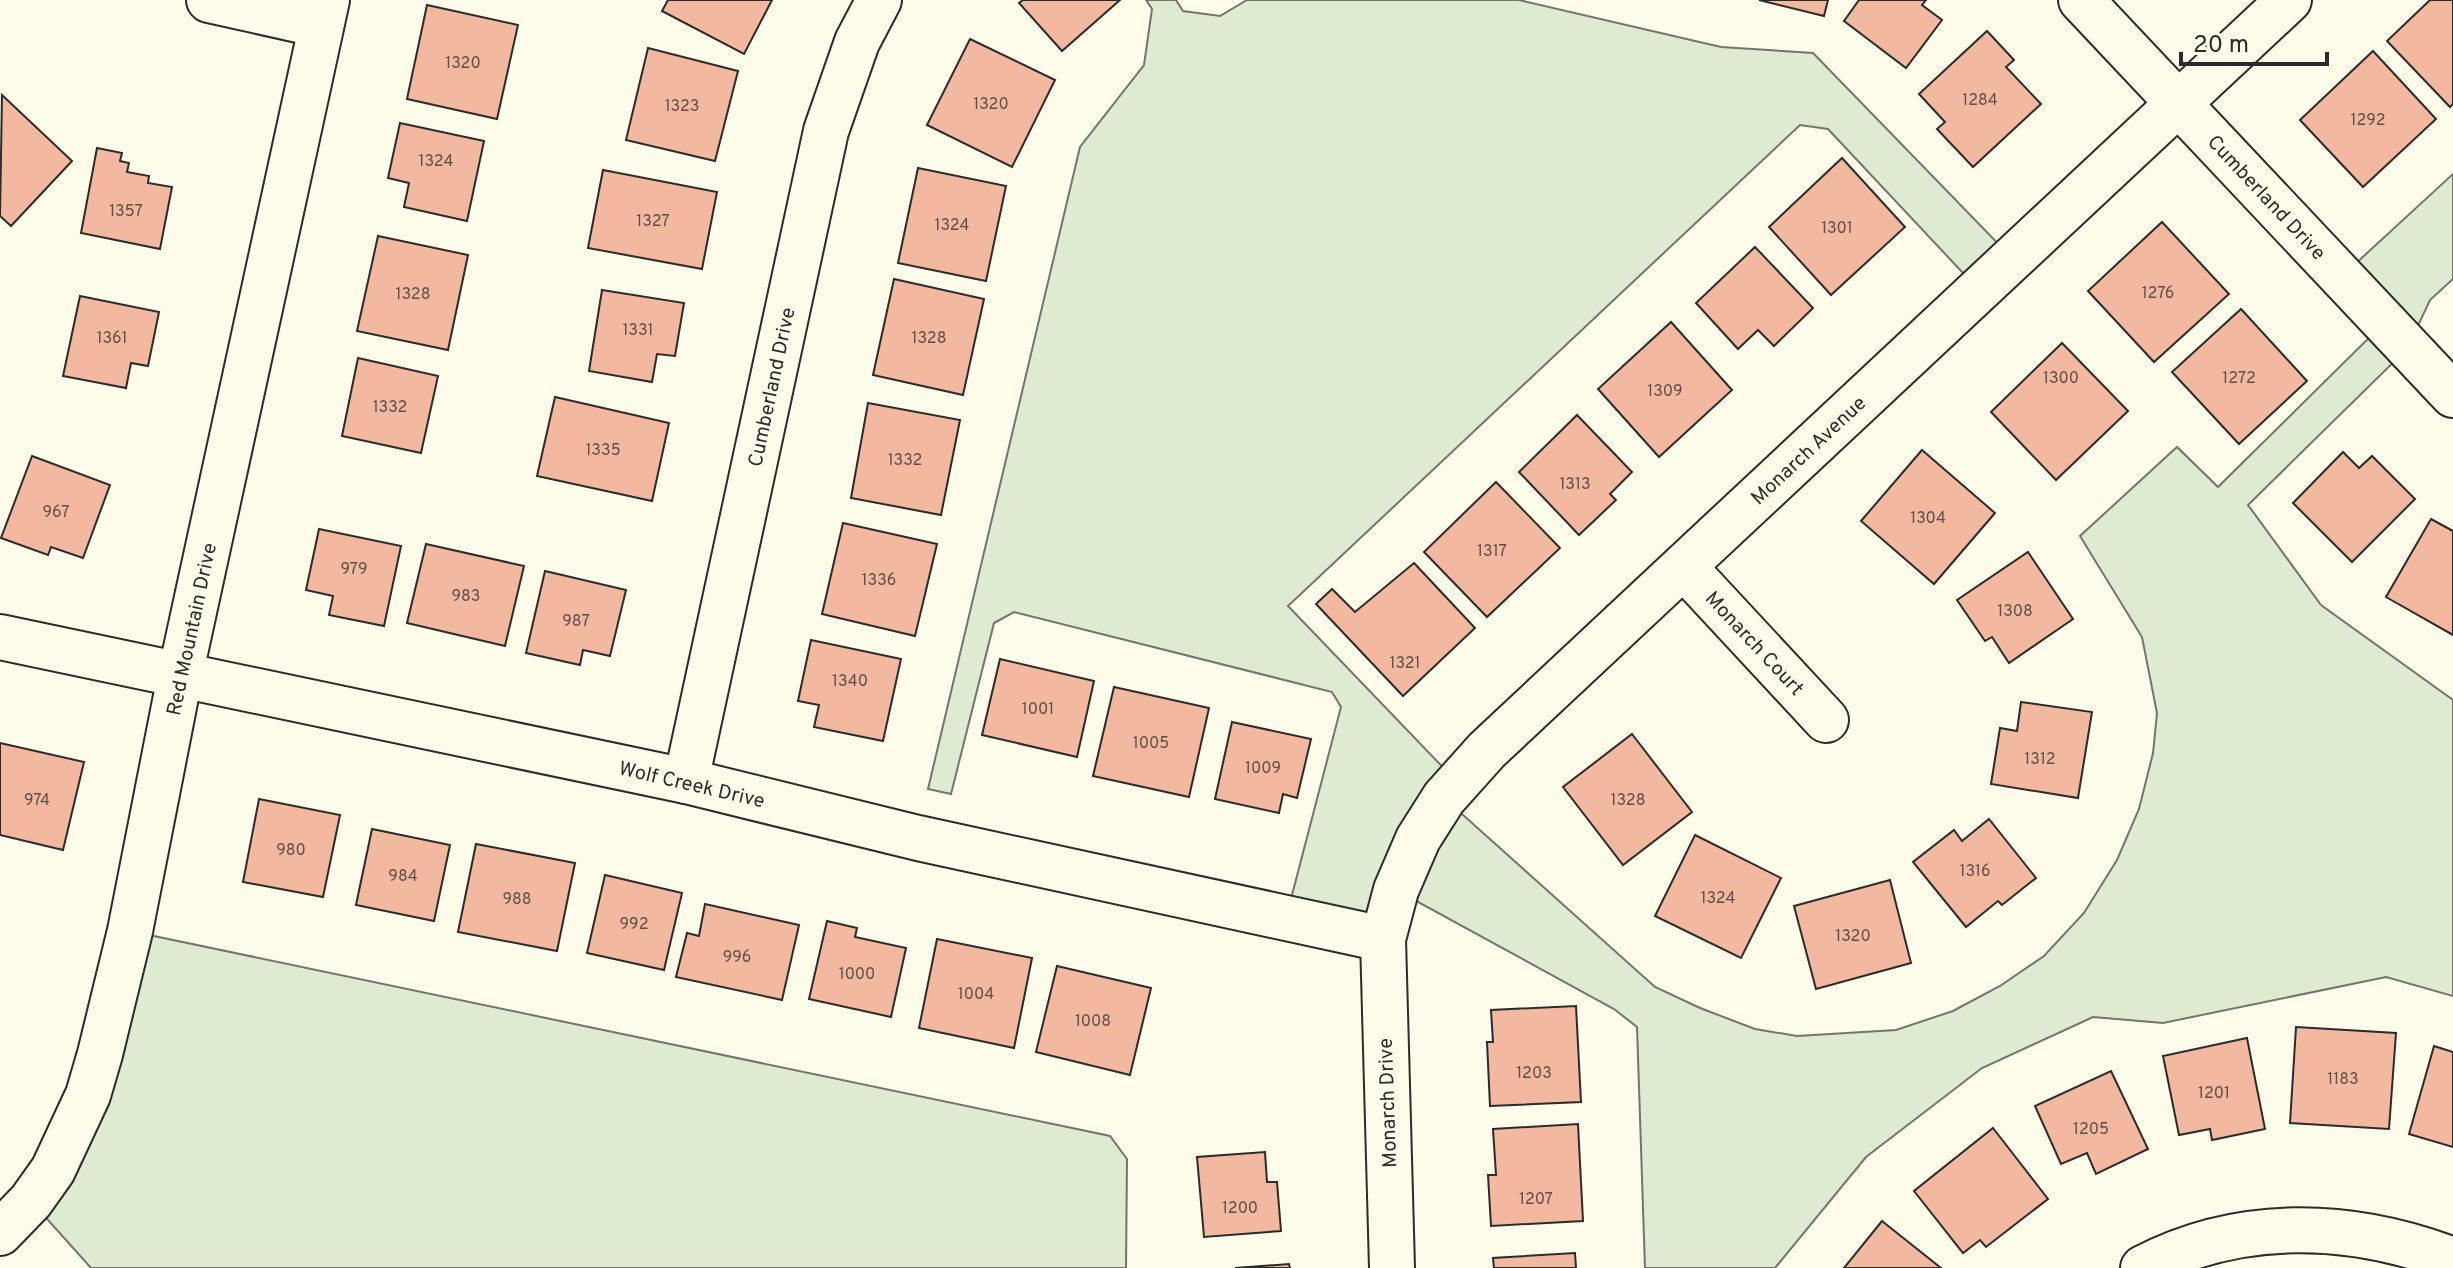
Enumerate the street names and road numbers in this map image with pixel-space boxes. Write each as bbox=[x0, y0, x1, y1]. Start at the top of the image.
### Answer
street label: Cumberland Drive bbox=[2201, 130, 2330, 267]
street label: Cumberland Drive bbox=[743, 305, 803, 470]
street label: Monarch Avenue bbox=[1746, 391, 1873, 512]
street label: Red Mountain Drive bbox=[162, 541, 224, 718]
street label: Monarch Court bbox=[1698, 587, 1809, 702]
street label: Wolf Creek Drive bbox=[616, 757, 767, 815]
street label: Monarch Drive bbox=[1374, 1038, 1404, 1168]

